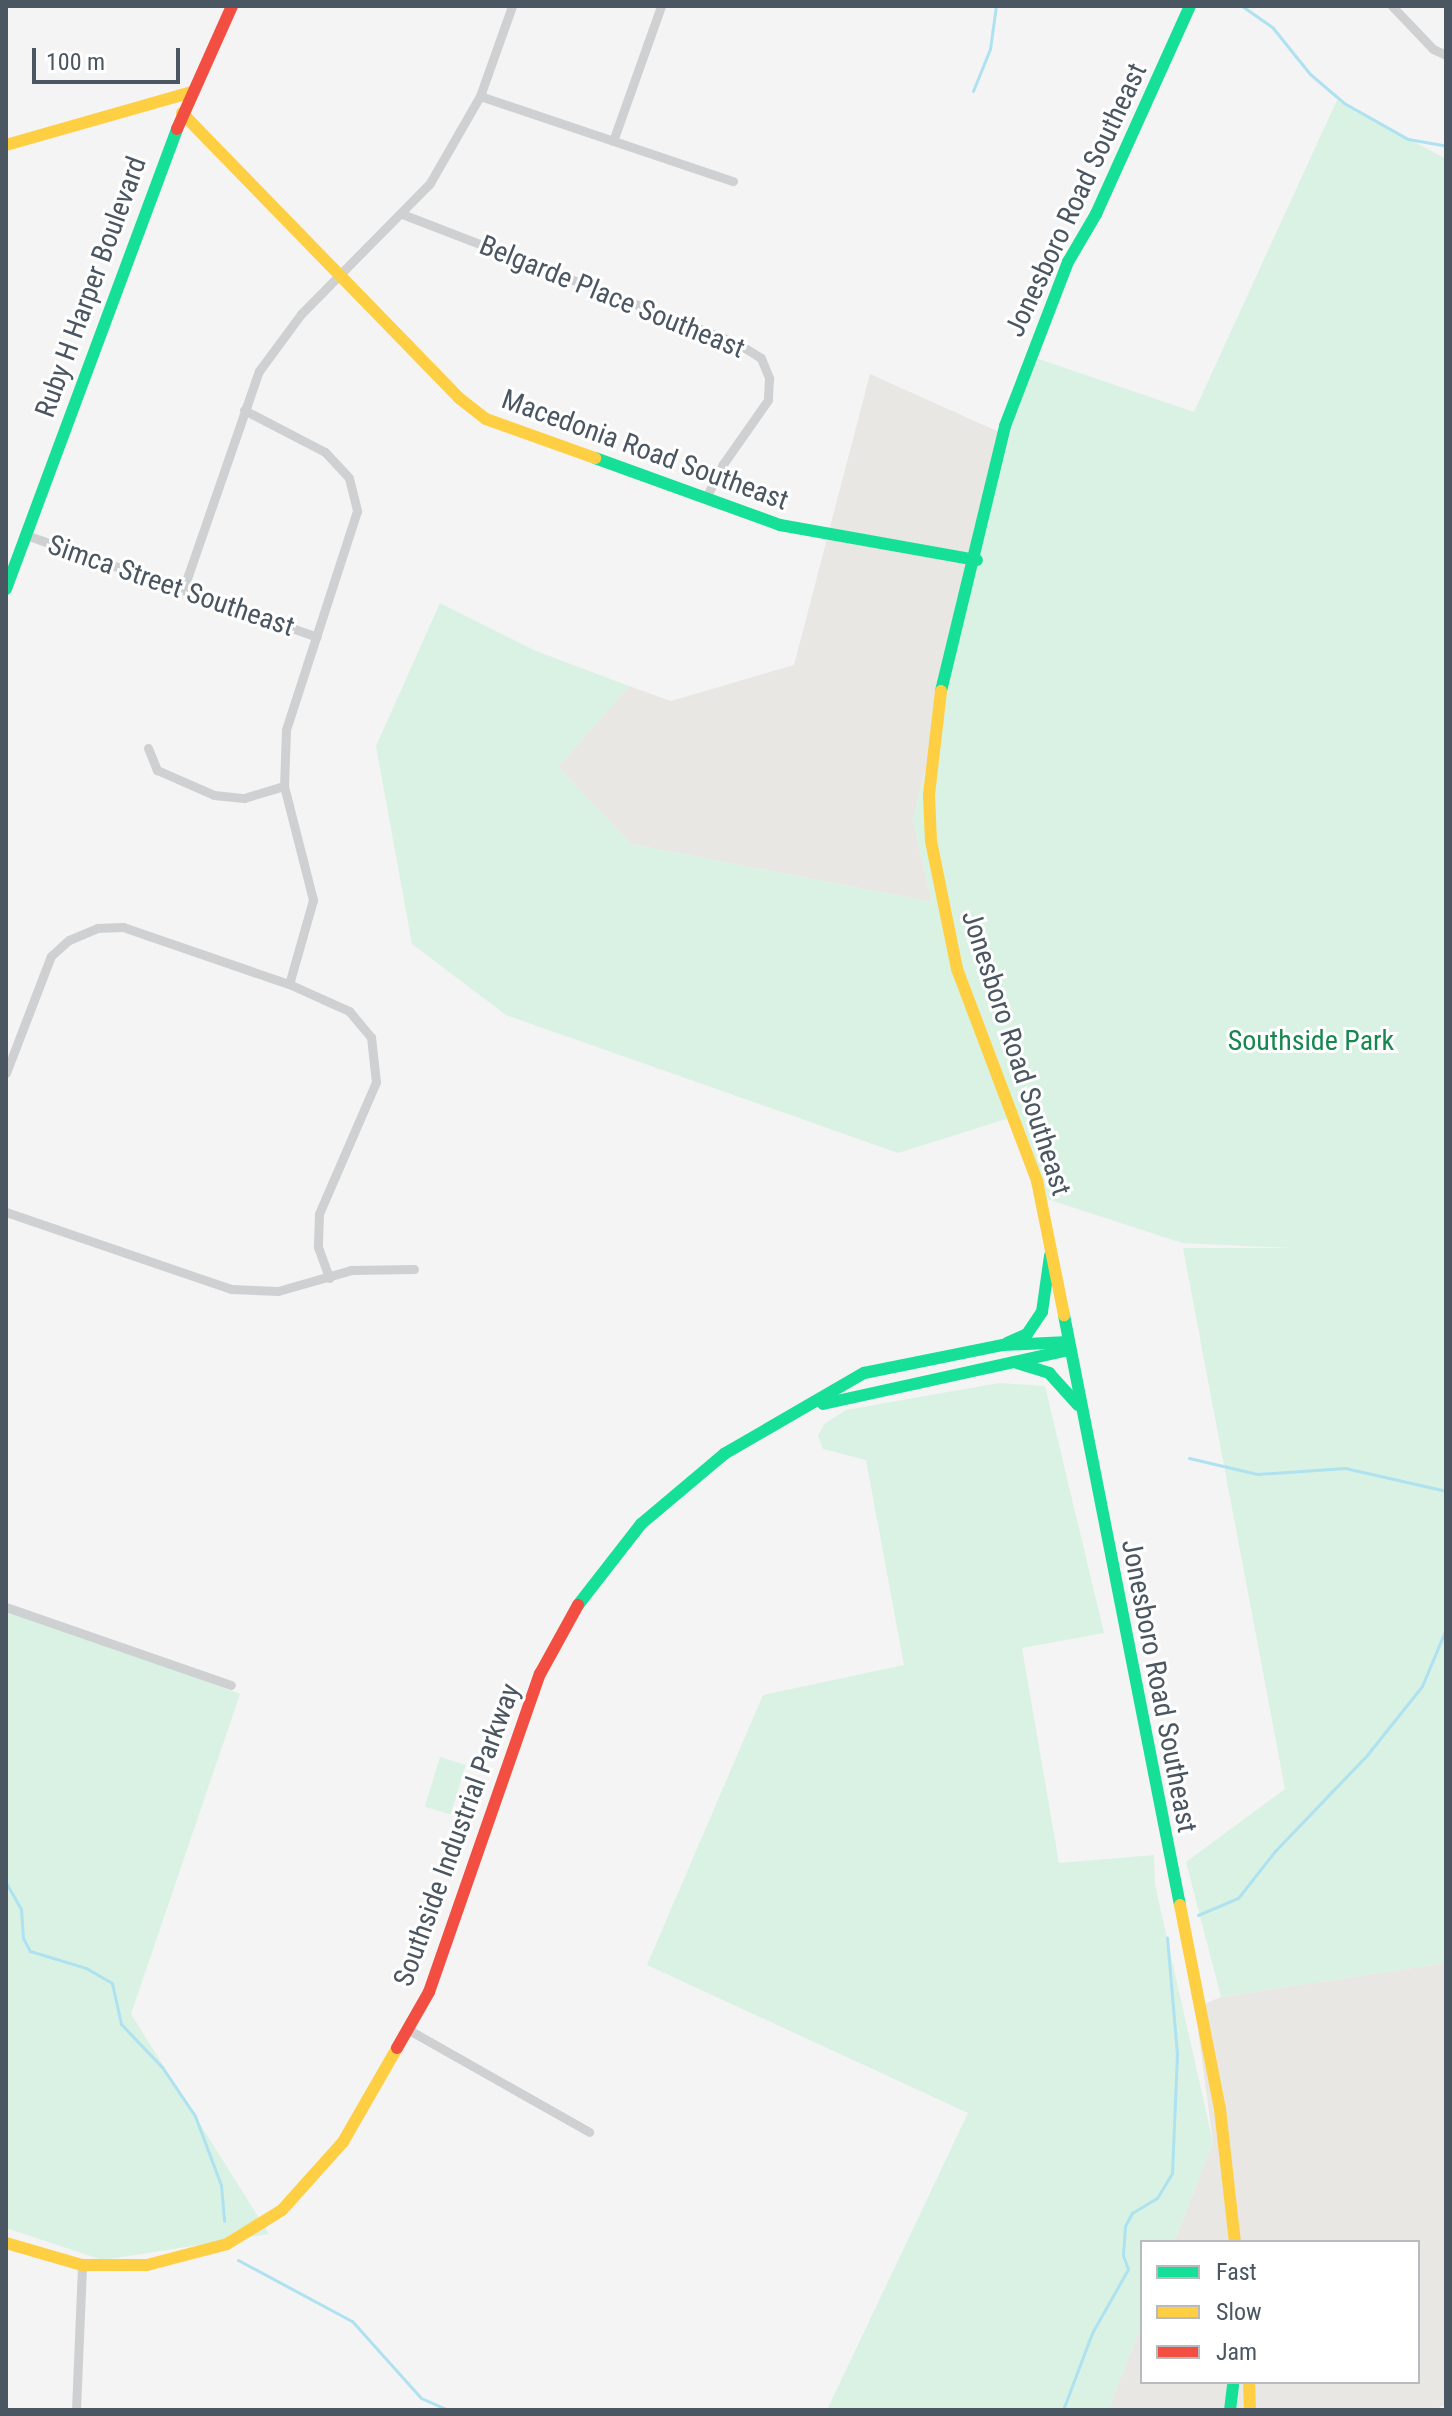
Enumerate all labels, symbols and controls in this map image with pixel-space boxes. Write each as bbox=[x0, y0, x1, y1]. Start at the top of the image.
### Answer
scale bar bbox=[36, 32, 184, 82]
text: 100 m bbox=[46, 48, 105, 76]
street label: Jonesboro Road Southeast bbox=[998, 58, 1154, 342]
street label: Ruby H Harper Boulevard bbox=[28, 152, 154, 422]
street label: Belgarde Place Southeast bbox=[474, 228, 750, 366]
street label: Macedonia Road Southeast bbox=[497, 382, 793, 518]
street label: Simca Street Southeast bbox=[43, 528, 299, 644]
street label: Jonesboro Road Southeast bbox=[954, 906, 1078, 1200]
park label: Southside Park bbox=[1228, 1024, 1394, 1058]
street label: Jonesboro Road Southeast bbox=[1114, 1537, 1204, 1835]
street label: Southside Industrial Parkway bbox=[387, 1679, 527, 1991]
legend bbox=[1140, 2240, 1420, 2384]
text: Fast bbox=[1216, 2258, 1257, 2286]
text: Slow bbox=[1216, 2298, 1262, 2326]
text: Jam bbox=[1216, 2338, 1257, 2366]

